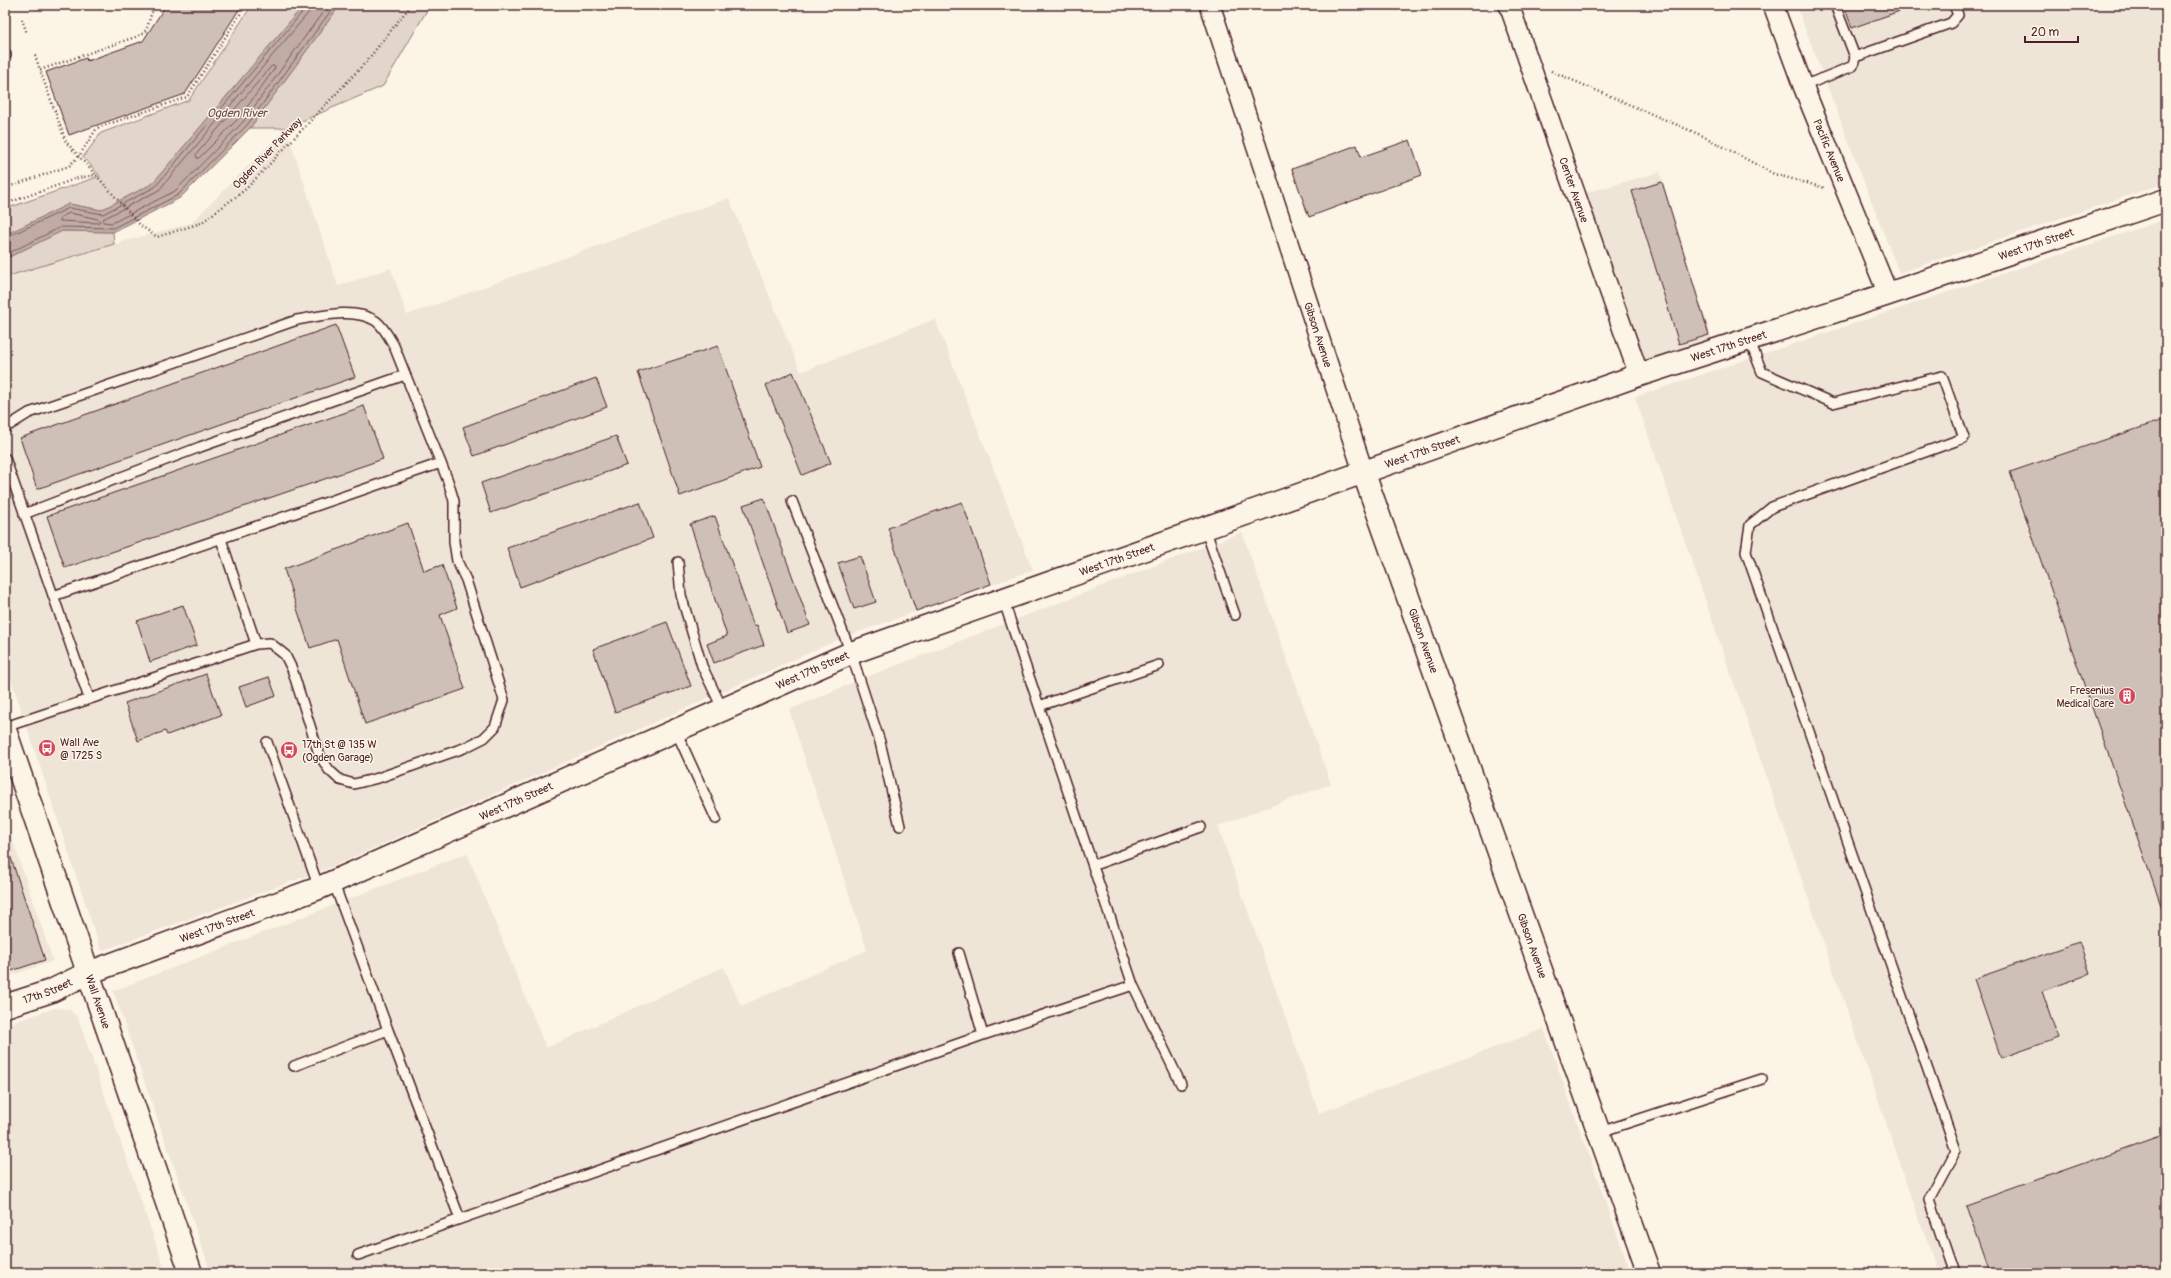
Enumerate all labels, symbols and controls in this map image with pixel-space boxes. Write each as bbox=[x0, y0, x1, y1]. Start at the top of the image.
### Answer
scale bar bbox=[2025, 18, 2078, 44]
text: 20 m bbox=[2031, 25, 2060, 40]
water label: Ogden River bbox=[207, 106, 269, 121]
street label: Ogden River Parkway bbox=[230, 115, 305, 192]
street label: Pacific Avenue bbox=[1810, 117, 1848, 184]
street label: Center Avenue bbox=[1556, 156, 1591, 225]
street label: West 17th Street bbox=[1997, 225, 2076, 263]
street label: Gibson Avenue bbox=[1301, 301, 1335, 370]
street label: West 17th Street bbox=[1689, 328, 1769, 365]
street label: West 17th Street bbox=[1383, 433, 1462, 471]
street label: West 17th Street bbox=[1078, 540, 1157, 579]
street label: Gibson Avenue bbox=[1405, 607, 1441, 675]
street label: West 17th Street bbox=[774, 648, 852, 692]
place label: Fresenius Medical Care bbox=[2057, 684, 2115, 710]
building icon: Fresenius Medical Care bbox=[2117, 686, 2137, 706]
place label: Wall Ave @ 1725 S bbox=[60, 736, 102, 762]
bus stop icon: Wall Ave @ 1725 S bbox=[37, 738, 57, 758]
place label: 17th St @ 135 W (Ogden Garage) bbox=[302, 738, 377, 764]
bus stop icon: 17th St @ 135 W (Ogden Garage) bbox=[279, 740, 299, 760]
street label: West 17th Street bbox=[478, 779, 555, 823]
street label: West 17th Street bbox=[178, 906, 257, 946]
street label: Gibson Avenue bbox=[1514, 912, 1550, 981]
street label: Wall Avenue bbox=[82, 973, 113, 1031]
street label: 17th Street bbox=[21, 975, 75, 1007]

